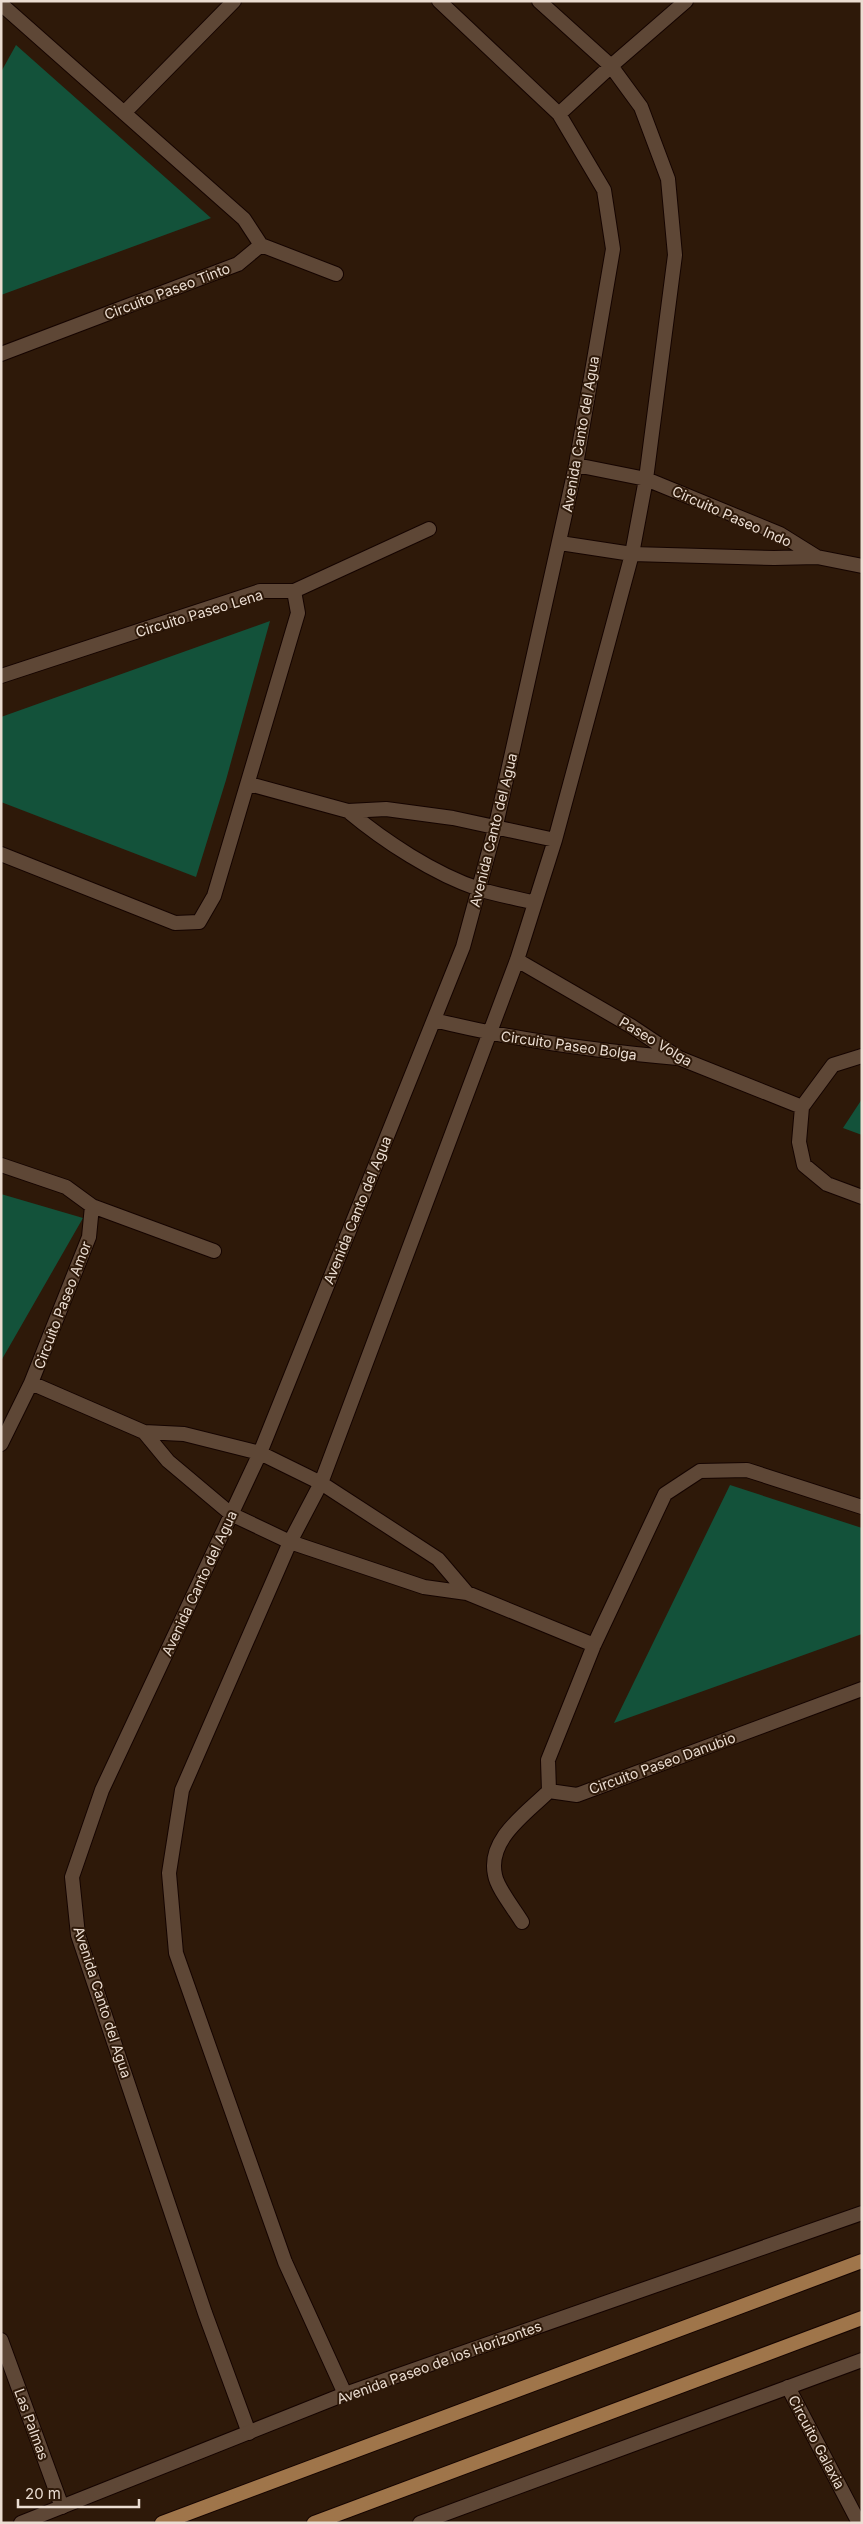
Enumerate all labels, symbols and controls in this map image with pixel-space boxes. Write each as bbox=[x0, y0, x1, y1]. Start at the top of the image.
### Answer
street label: Circuito Paseo Tinto bbox=[102, 259, 232, 323]
street label: Avenida Canto del Agua bbox=[558, 355, 602, 513]
street label: Circuito Paseo Indo bbox=[670, 482, 794, 550]
street label: Circuito Paseo Lena bbox=[133, 586, 265, 640]
street label: Avenida Canto del Agua bbox=[466, 751, 520, 909]
street label: Paseo Volga bbox=[617, 1013, 695, 1069]
street label: Circuito Paseo Bolga bbox=[500, 1027, 638, 1063]
street label: Avenida Canto del Agua bbox=[320, 1134, 394, 1286]
street label: Circuito Paseo Amor bbox=[30, 1239, 94, 1371]
street label: Avenida Canto del Agua bbox=[158, 1508, 240, 1658]
street label: Circuito Paseo Danubio bbox=[586, 1729, 738, 1797]
street label: Avenida Canto del Agua bbox=[70, 1924, 136, 2080]
street label: Avenida Paseo de los Horizontes bbox=[334, 2317, 544, 2407]
street label: Las Palmas bbox=[11, 2386, 53, 2462]
street label: Circuito Galaxia bbox=[785, 2392, 849, 2492]
scale bar bbox=[18, 2476, 139, 2508]
text: 20 m bbox=[25, 2484, 61, 2503]

